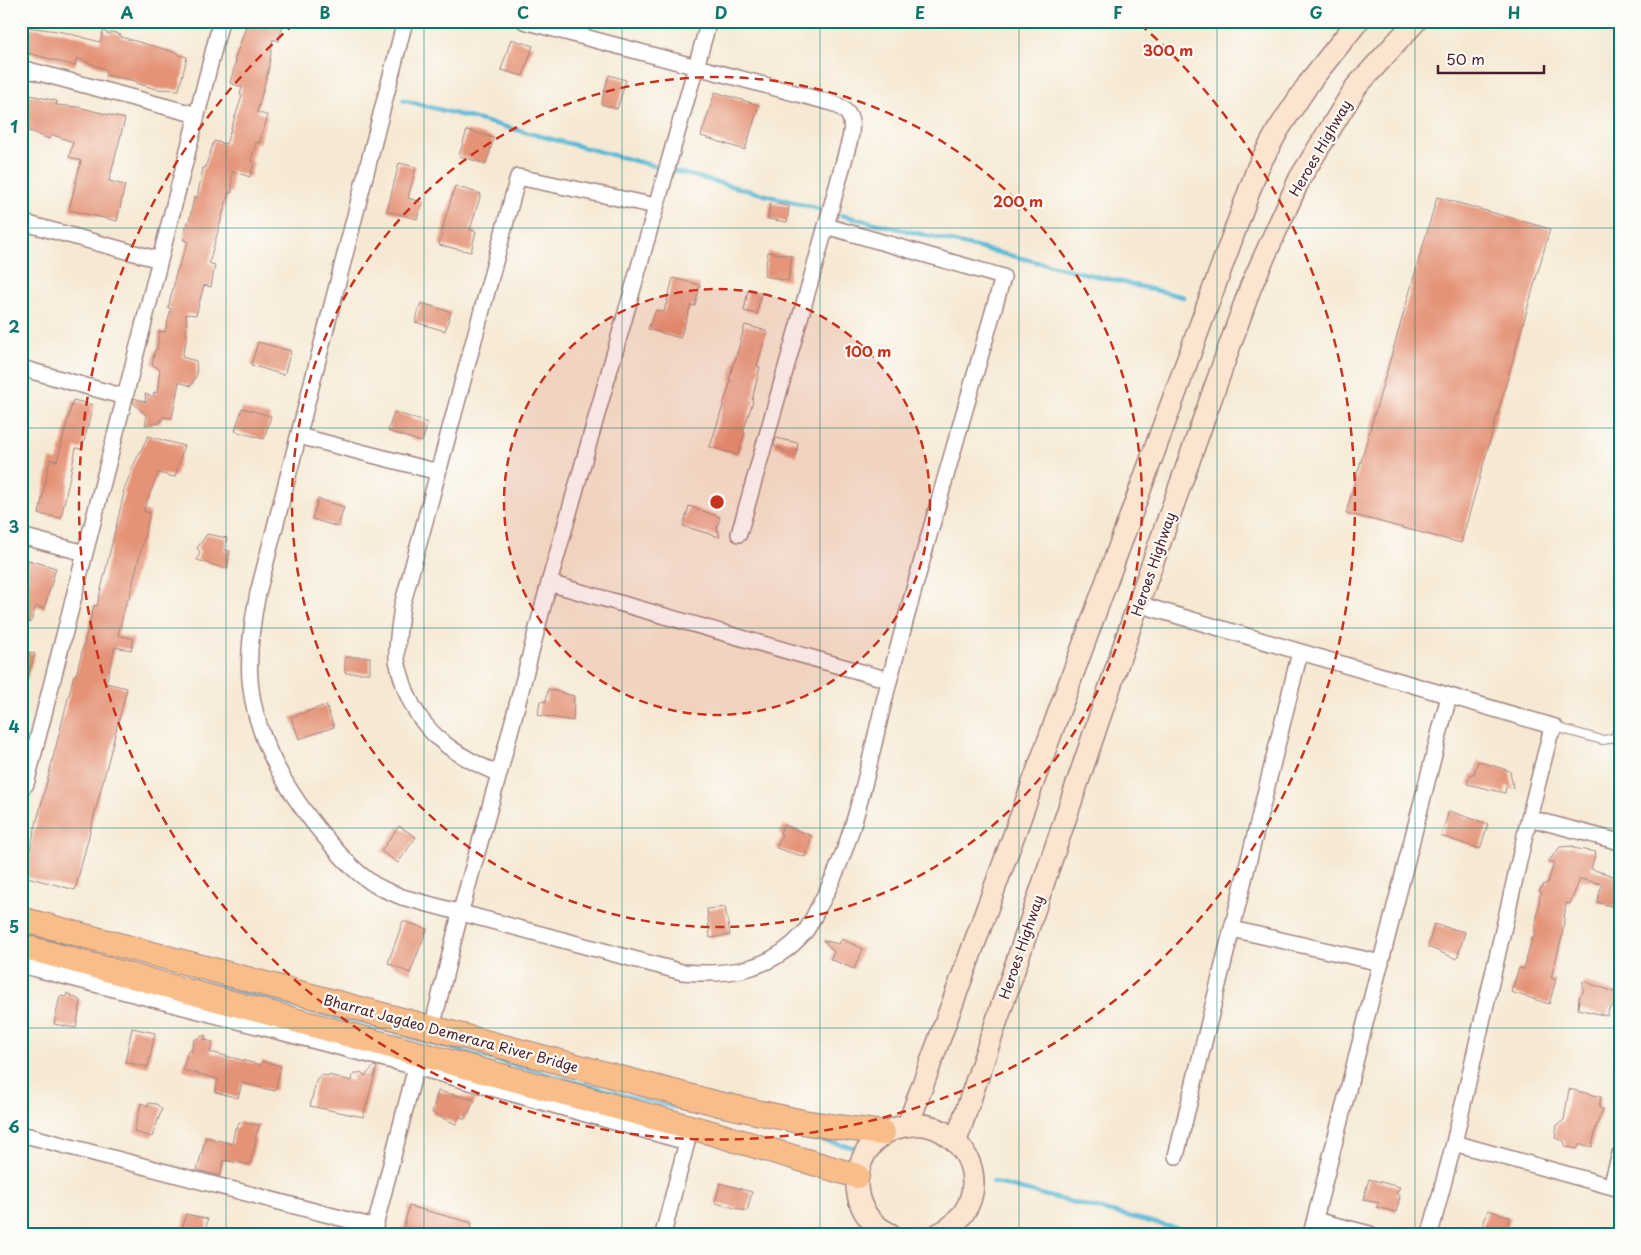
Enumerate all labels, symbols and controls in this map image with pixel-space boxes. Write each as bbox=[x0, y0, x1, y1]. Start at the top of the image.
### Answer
text: A bbox=[121, 0, 134, 24]
text: B bbox=[320, 0, 331, 24]
text: C bbox=[517, 0, 529, 24]
text: D bbox=[715, 0, 727, 24]
text: E bbox=[915, 0, 925, 24]
text: F bbox=[1113, 0, 1123, 24]
text: G bbox=[1309, 0, 1323, 24]
text: H bbox=[1508, 0, 1520, 24]
text: 300 m bbox=[1143, 38, 1193, 61]
scale bar bbox=[1438, 42, 1545, 74]
text: 50 m bbox=[1446, 47, 1485, 70]
street label: Heroes Highway bbox=[1284, 96, 1356, 200]
text: 1 bbox=[10, 114, 18, 138]
text: 200 m bbox=[993, 189, 1043, 212]
text: 2 bbox=[8, 314, 20, 338]
text: 100 m bbox=[845, 339, 891, 362]
centre of rings bbox=[708, 493, 726, 511]
street label: Heroes Highway bbox=[1125, 509, 1181, 619]
text: 3 bbox=[9, 514, 19, 538]
text: 4 bbox=[9, 714, 20, 738]
street label: Heroes Highway bbox=[993, 892, 1049, 1002]
text: 5 bbox=[9, 914, 19, 938]
street label: Bharrat Jagdeo Demerara River Bridge bbox=[321, 989, 581, 1077]
text: 6 bbox=[8, 1114, 20, 1138]

